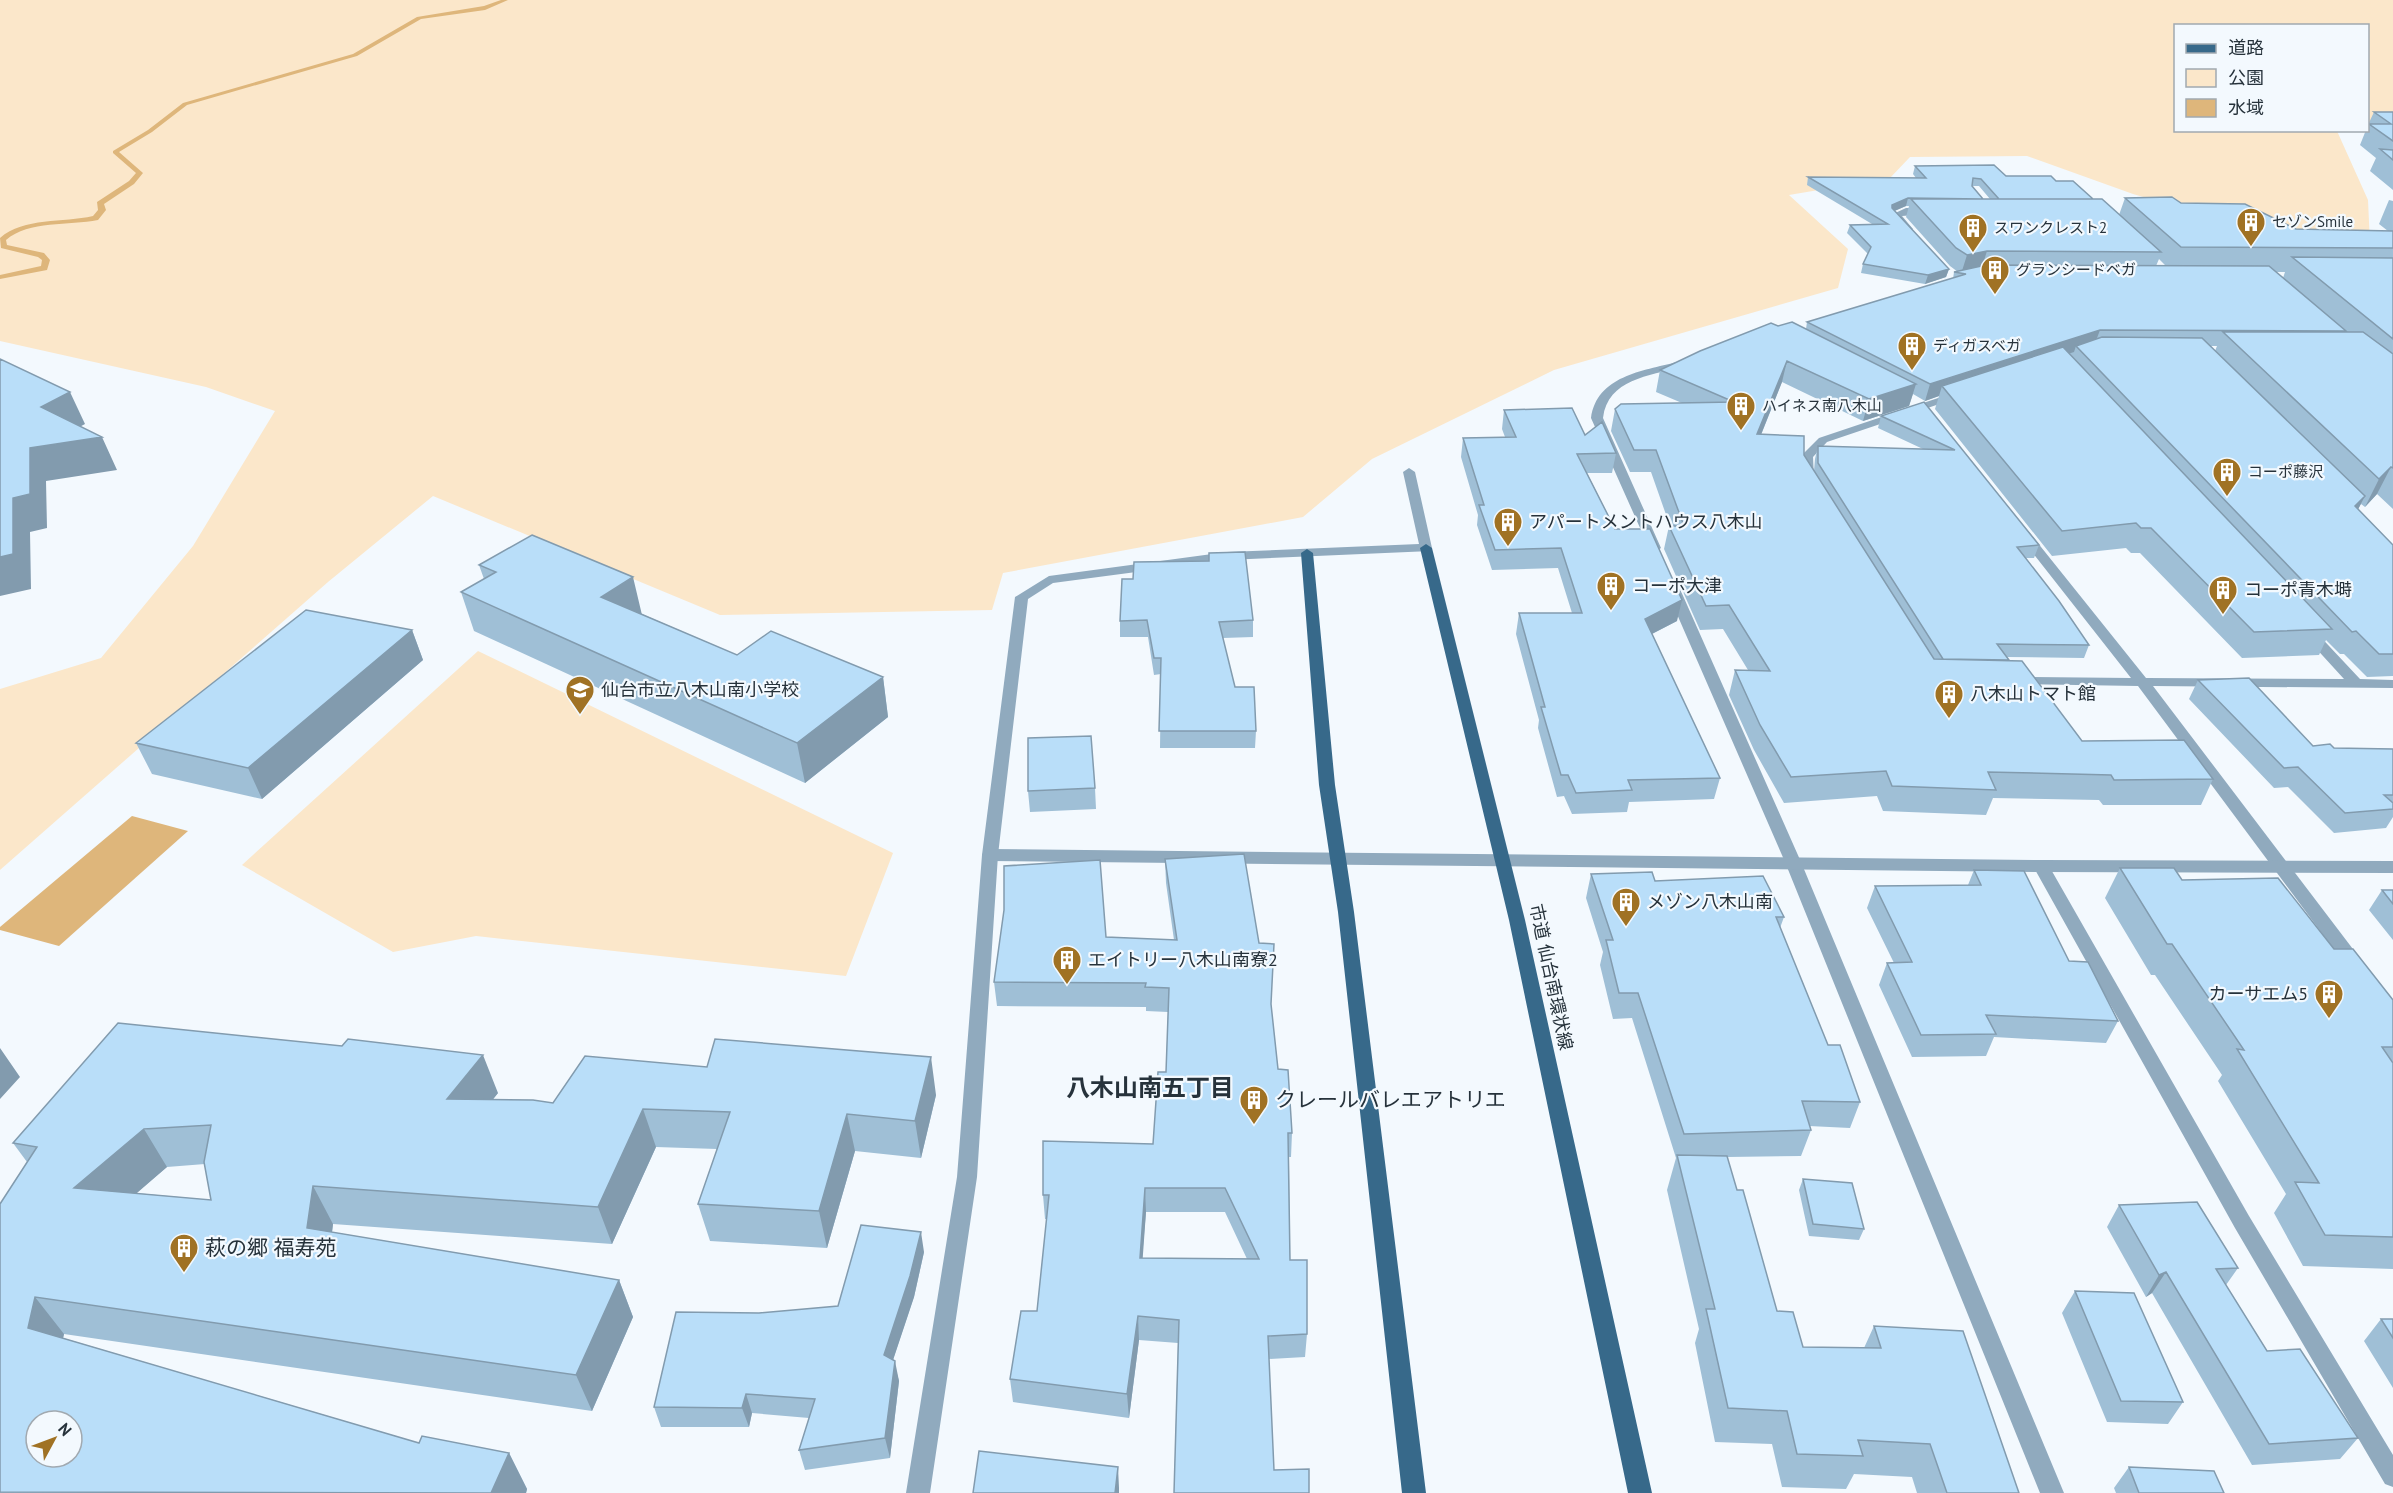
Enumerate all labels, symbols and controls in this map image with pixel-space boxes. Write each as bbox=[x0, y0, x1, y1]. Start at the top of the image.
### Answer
legend bbox=[2174, 24, 2369, 132]
text: 道路 bbox=[2228, 36, 2264, 59]
text: 公園 bbox=[2228, 66, 2264, 89]
text: 水域 bbox=[2228, 96, 2264, 119]
building icon: セゾンSmile bbox=[2235, 206, 2267, 248]
building icon: スワンクレスト2 bbox=[1957, 212, 1989, 254]
place label: セゾンSmile bbox=[2272, 212, 2353, 231]
place label: スワンクレスト2 bbox=[1994, 218, 2107, 237]
building icon: グランシードベガ bbox=[1979, 254, 2011, 296]
place label: グランシードベガ bbox=[2016, 260, 2136, 279]
building icon: ディガスベガ bbox=[1896, 330, 1928, 372]
place label: ディガスベガ bbox=[1933, 336, 2021, 355]
building icon: ハイネス南八木山 bbox=[1725, 390, 1757, 432]
place label: ハイネス南八木山 bbox=[1762, 396, 1882, 415]
building icon: コーポ藤沢 bbox=[2211, 456, 2243, 498]
place label: コーポ藤沢 bbox=[2248, 462, 2323, 481]
building icon: アパートメントハウス八木山 bbox=[1492, 506, 1524, 548]
place label: アパートメントハウス八木山 bbox=[1529, 510, 1763, 533]
building icon: コーポ大津 bbox=[1595, 570, 1627, 612]
place label: コーポ大津 bbox=[1632, 574, 1722, 597]
building icon: コーポ青木塒 bbox=[2207, 574, 2239, 616]
place label: コーポ青木塒 bbox=[2244, 578, 2352, 601]
school or university icon: 仙台市立八木山南小学校 bbox=[564, 674, 596, 716]
place label: 仙台市立八木山南小学校 bbox=[601, 678, 799, 701]
building icon: 八木山トマト館 bbox=[1933, 678, 1965, 720]
place label: 八木山トマト館 bbox=[1970, 682, 2096, 705]
building icon: メゾン八木山南 bbox=[1610, 886, 1642, 928]
place label: メゾン八木山南 bbox=[1647, 890, 1773, 913]
street label: 市道 仙台南環状線 bbox=[1525, 902, 1578, 1052]
building icon: エイトリー八木山南寮2 bbox=[1051, 944, 1083, 986]
place label: エイトリー八木山南寮2 bbox=[1088, 948, 1278, 971]
building icon: カーサエム5 bbox=[2313, 978, 2345, 1020]
place label: カーサエム5 bbox=[2209, 982, 2308, 1005]
district label: 八木山南五丁目 bbox=[1066, 1072, 1234, 1103]
building icon: クレールバレエアトリエ bbox=[1238, 1084, 1270, 1126]
place label: クレールバレエアトリエ bbox=[1275, 1086, 1506, 1113]
building icon: 萩の郷 福寿苑 bbox=[168, 1232, 200, 1274]
place label: 萩の郷 福寿苑 bbox=[205, 1234, 337, 1261]
north arrow bbox=[24, 1409, 84, 1469]
text: N bbox=[54, 1419, 76, 1440]

